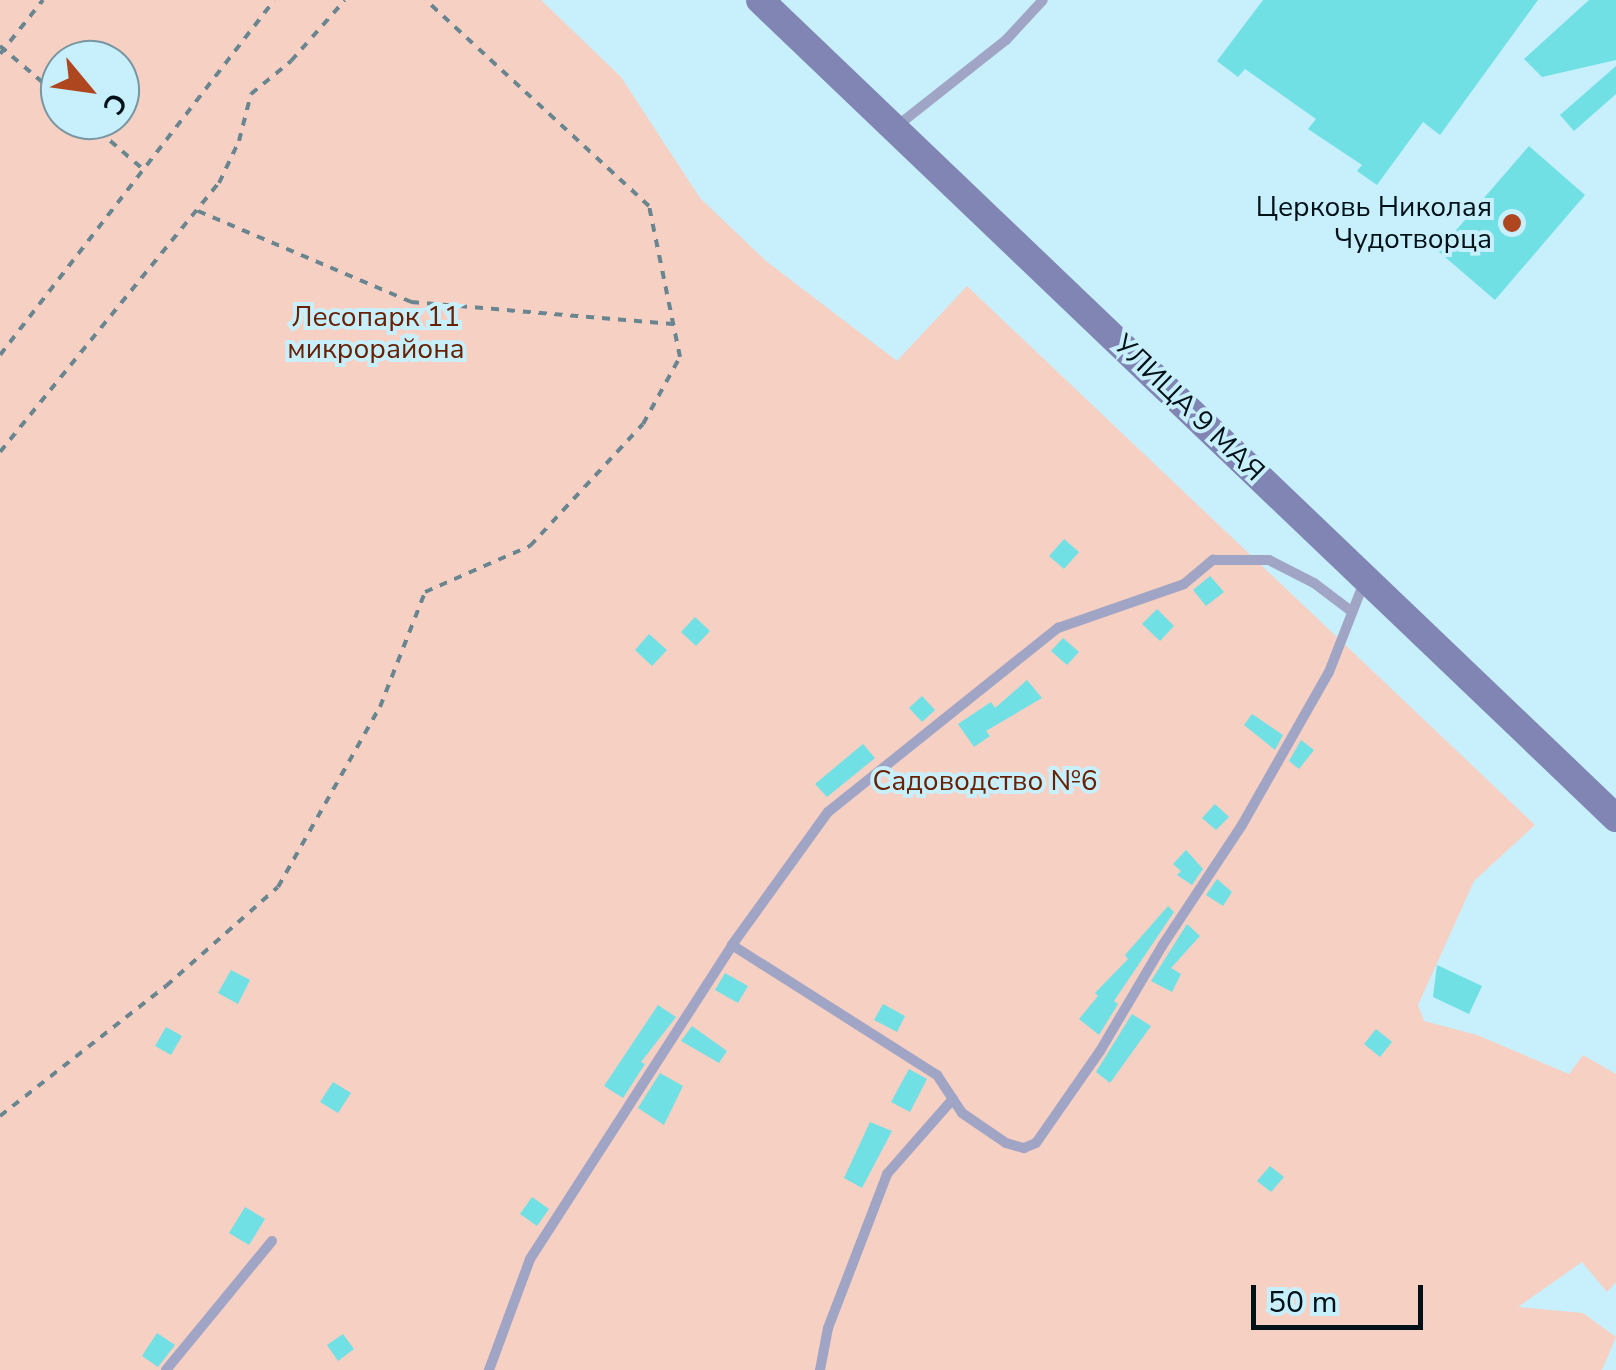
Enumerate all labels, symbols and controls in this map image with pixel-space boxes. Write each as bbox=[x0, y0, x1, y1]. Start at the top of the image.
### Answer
north arrow bbox=[40, 40, 140, 140]
text: С bbox=[93, 86, 136, 121]
place label: Церковь Николая Чудотворца bbox=[1256, 190, 1492, 256]
marker: Церковь Николая Чудотворца bbox=[1501, 212, 1523, 234]
park label: Лесопарк 11 микрорайона bbox=[287, 300, 465, 366]
street label: УЛИЦА 9 МАЯ bbox=[1107, 328, 1271, 488]
park label: Садоводство №6 bbox=[873, 764, 1097, 798]
scale bar bbox=[1256, 1265, 1428, 1327]
text: 50 m bbox=[1268, 1282, 1337, 1323]

